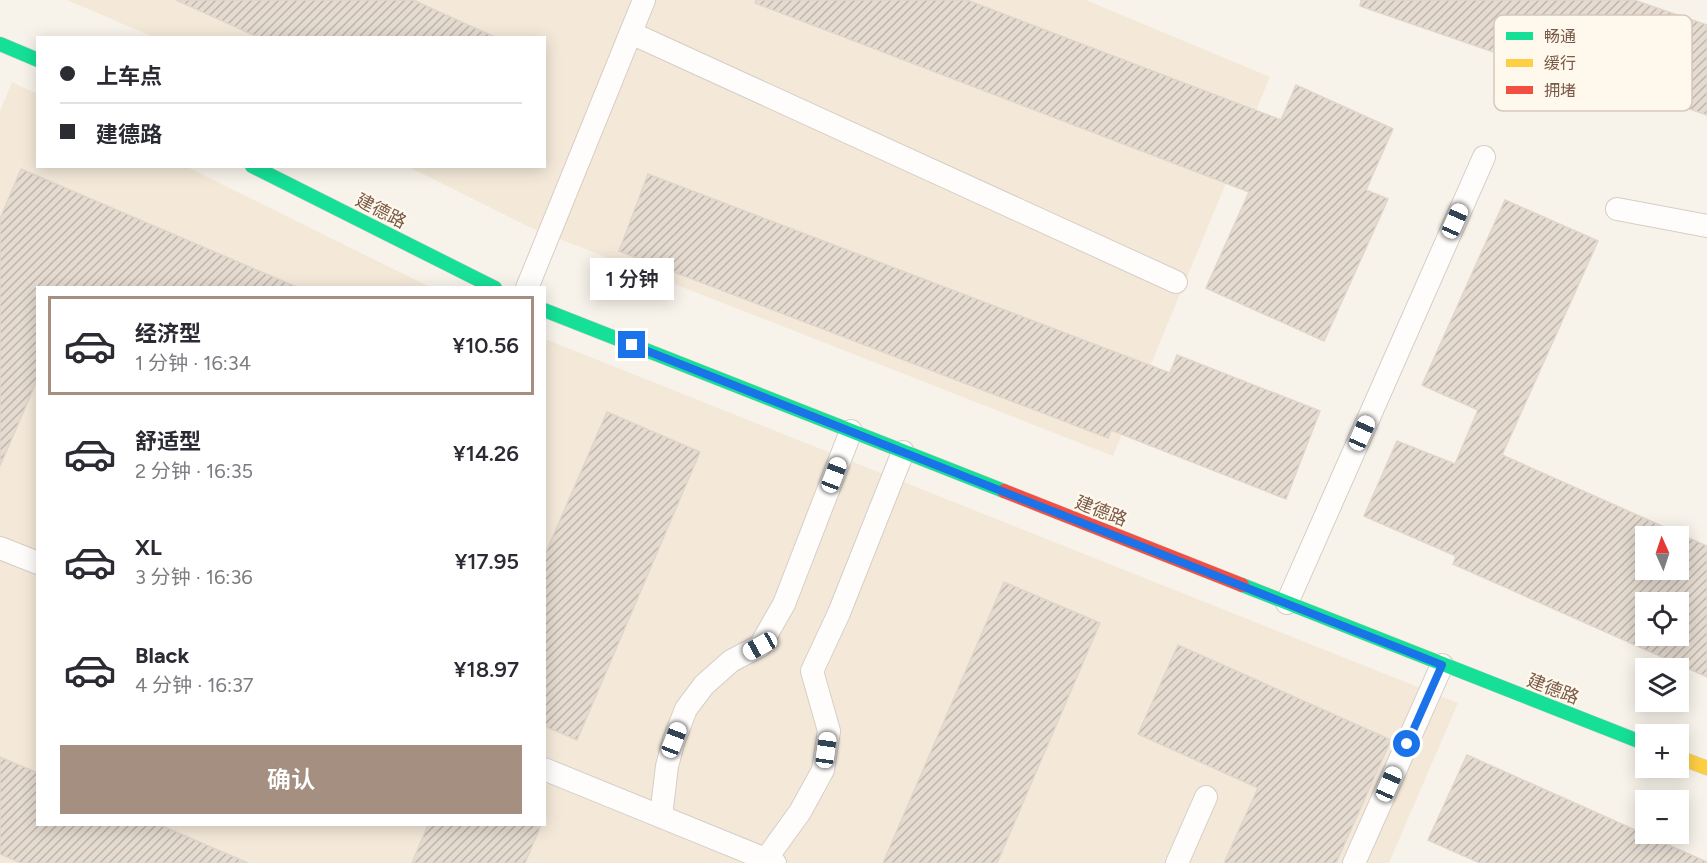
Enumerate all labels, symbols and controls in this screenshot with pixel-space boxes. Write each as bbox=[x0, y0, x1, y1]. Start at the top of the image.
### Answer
legend bbox=[1494, 15, 1692, 111]
text: 畅通 bbox=[1544, 27, 1576, 46]
text: 缓行 bbox=[1544, 54, 1576, 73]
text: 上车点 bbox=[96, 63, 162, 90]
text: 拥堵 bbox=[1544, 81, 1576, 100]
text: 建德路 bbox=[96, 121, 162, 148]
street label: 建德路 bbox=[352, 189, 410, 233]
car bbox=[1439, 201, 1471, 241]
callout: 1 分钟 bbox=[590, 258, 674, 300]
text: 1 分钟 bbox=[605, 267, 659, 291]
icon: car bbox=[63, 319, 117, 373]
text: 经济型 bbox=[135, 320, 201, 347]
route end bbox=[618, 331, 645, 358]
text: ¥10.56 bbox=[452, 332, 519, 359]
text: 1 分钟 · 16:34 bbox=[135, 351, 251, 375]
car bbox=[1346, 413, 1378, 453]
icon: car bbox=[63, 427, 117, 481]
text: 舒适型 bbox=[135, 428, 201, 455]
text: ¥14.26 bbox=[453, 440, 519, 467]
car bbox=[819, 455, 849, 495]
text: 2 分钟 · 16:35 bbox=[135, 459, 253, 483]
street label: 建德路 bbox=[1072, 491, 1130, 531]
north arrow bbox=[1635, 526, 1689, 580]
map controls bbox=[1635, 526, 1689, 844]
text: XL bbox=[135, 534, 162, 561]
icon: car bbox=[63, 535, 117, 589]
text: ¥17.95 bbox=[455, 548, 519, 575]
text: 3 分钟 · 16:36 bbox=[135, 565, 253, 589]
button: locate bbox=[1635, 592, 1689, 646]
car bbox=[740, 629, 780, 663]
text: Black bbox=[135, 642, 189, 669]
icon: car bbox=[63, 643, 117, 697]
text: ¥18.97 bbox=[454, 656, 519, 683]
button: layers bbox=[1635, 658, 1689, 712]
street label: 建德路 bbox=[1524, 669, 1582, 709]
text: 4 分钟 · 16:37 bbox=[135, 673, 254, 697]
car bbox=[659, 720, 689, 760]
button: + bbox=[1635, 724, 1689, 778]
route start bbox=[1393, 730, 1420, 757]
car bbox=[815, 731, 837, 769]
button: 确认 bbox=[60, 745, 522, 814]
car bbox=[1373, 764, 1405, 804]
button: − bbox=[1635, 790, 1689, 844]

